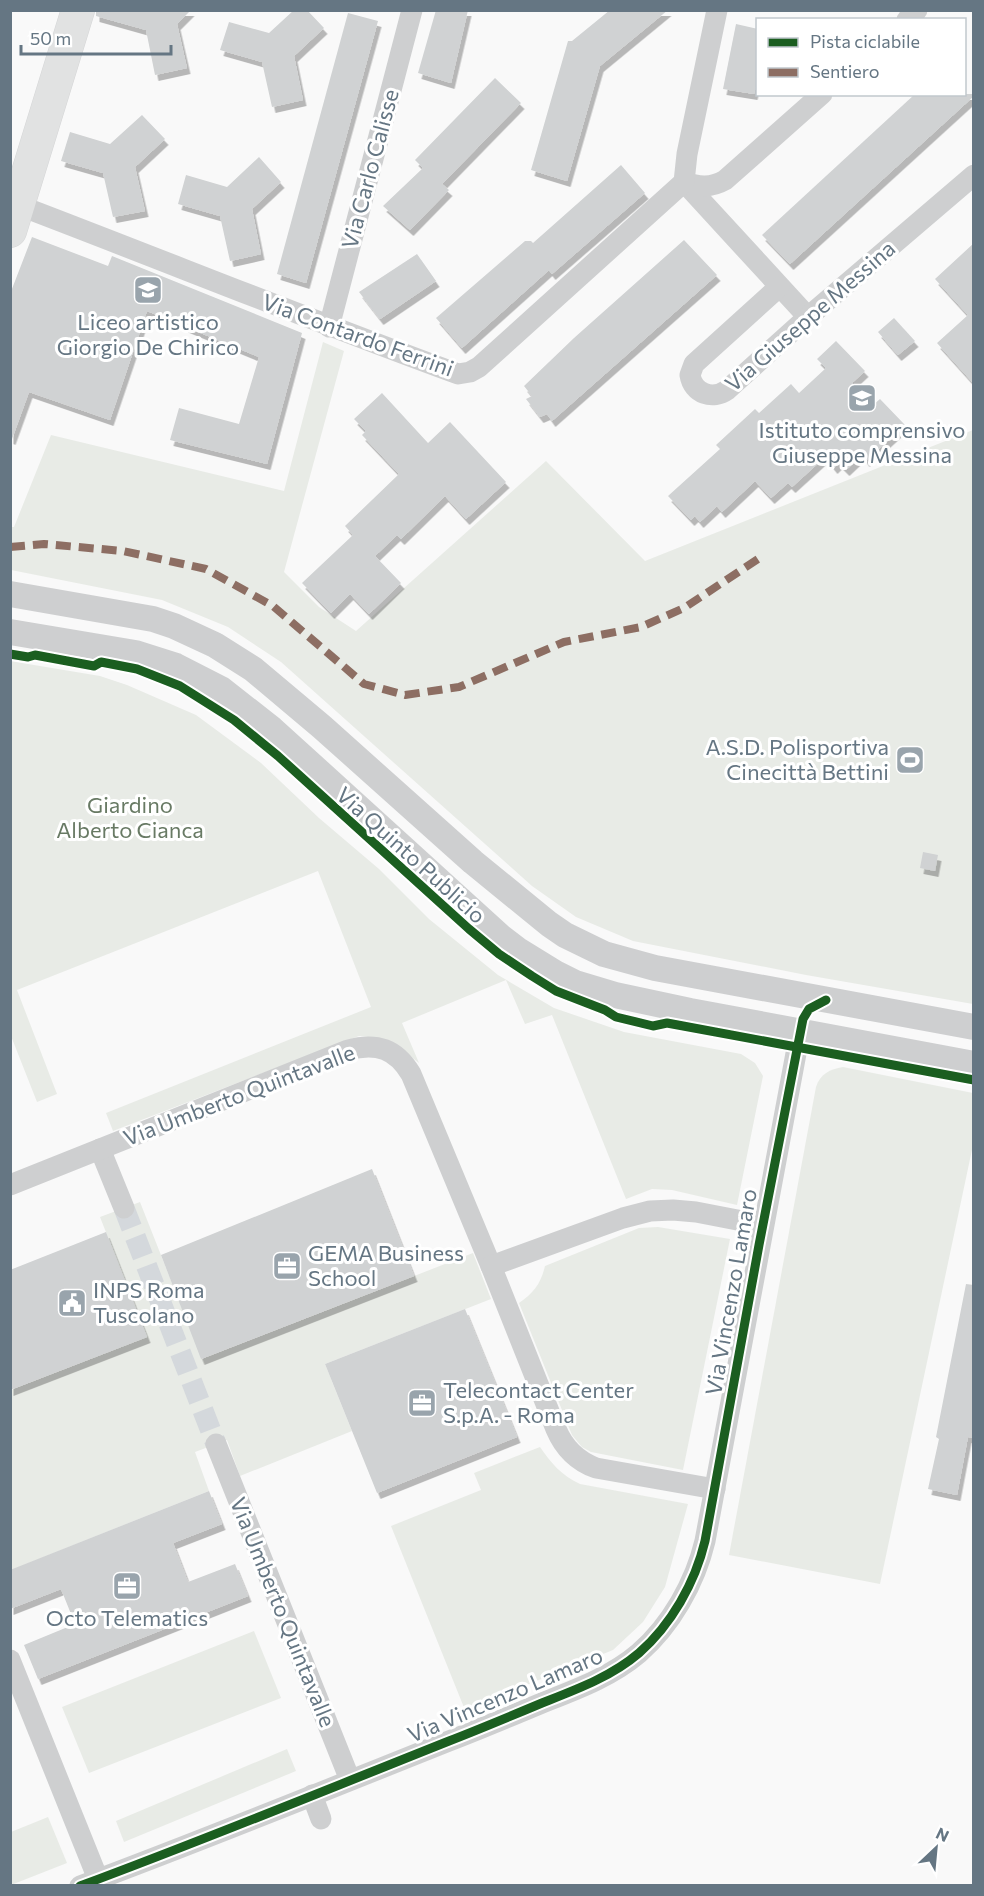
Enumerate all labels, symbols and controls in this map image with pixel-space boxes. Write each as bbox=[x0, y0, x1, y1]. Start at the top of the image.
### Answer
scale bar bbox=[21, 18, 171, 56]
legend bbox=[756, 18, 966, 96]
text: 50 m bbox=[30, 27, 71, 49]
text: Pista ciclabile bbox=[810, 30, 920, 52]
text: Sentiero bbox=[810, 60, 880, 82]
street label: Via Carlo Calisse bbox=[335, 86, 404, 252]
street label: Via Giuseppe Messina bbox=[719, 234, 900, 397]
school or university icon: Liceo artistico Giorgio De Chirico bbox=[132, 274, 164, 306]
street label: Via Contardo Ferrini bbox=[259, 287, 457, 382]
place label: Liceo artistico Giorgio De Chirico bbox=[57, 308, 239, 360]
school or university icon: Istituto comprensivo Giuseppe Messina bbox=[846, 382, 878, 414]
place label: Istituto comprensivo Giuseppe Messina bbox=[759, 416, 965, 468]
place label: A.S.D. Polisportiva Cinecittà Bettini bbox=[706, 733, 889, 785]
sports icon: A.S.D. Polisportiva Cinecittà Bettini bbox=[894, 744, 926, 776]
street label: Via Quinto Publicio bbox=[331, 781, 491, 929]
park label: Giardino Alberto Cianca bbox=[56, 791, 204, 843]
street label: Via Umberto Quintavalle bbox=[119, 1038, 358, 1151]
street label: Via Vincenzo Lamaro bbox=[699, 1186, 762, 1397]
place label: GEMA Business School bbox=[308, 1239, 464, 1291]
office icon: GEMA Business School bbox=[271, 1250, 303, 1282]
place label: INPS Roma Tuscolano bbox=[93, 1276, 205, 1328]
public building icon: INPS Roma Tuscolano bbox=[56, 1287, 88, 1319]
place label: Telecontact Center S.p.A. - Roma bbox=[443, 1376, 634, 1428]
office icon: Telecontact Center S.p.A. - Roma bbox=[406, 1387, 438, 1419]
street label: Via Umberto Quintavalle bbox=[225, 1493, 342, 1731]
office icon: Octo Telematics bbox=[111, 1570, 143, 1602]
place label: Octo Telematics bbox=[46, 1604, 208, 1631]
street label: Via Vincenzo Lamaro bbox=[403, 1641, 607, 1748]
north arrow bbox=[906, 1818, 966, 1878]
text: N bbox=[933, 1823, 952, 1845]

